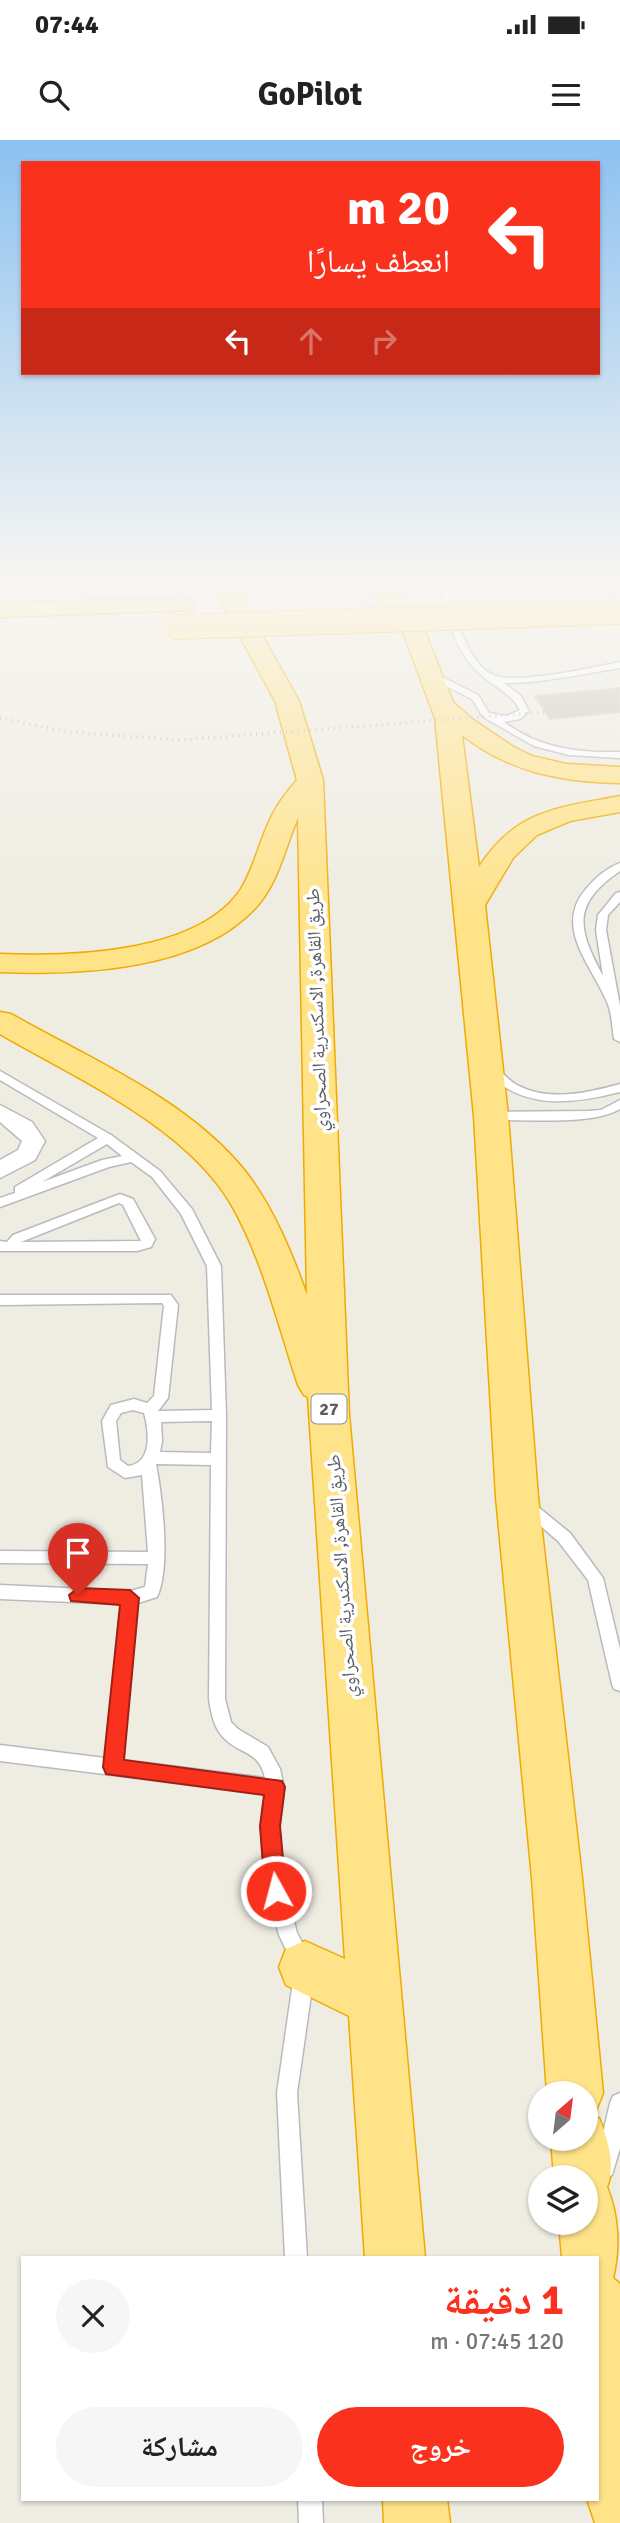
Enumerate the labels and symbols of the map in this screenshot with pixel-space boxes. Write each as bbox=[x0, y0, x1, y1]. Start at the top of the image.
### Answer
street label: طريق القاهرة, الاسكندرية الصحراوي bbox=[301, 888, 336, 1132]
road number: 27 bbox=[312, 1394, 346, 1424]
street label: طريق القاهرة, الاسكندرية الصحراوي bbox=[322, 1453, 365, 1698]
pin bbox=[48, 1523, 108, 1595]
position arrow bbox=[239, 1854, 313, 1928]
north arrow bbox=[528, 2081, 598, 2151]

